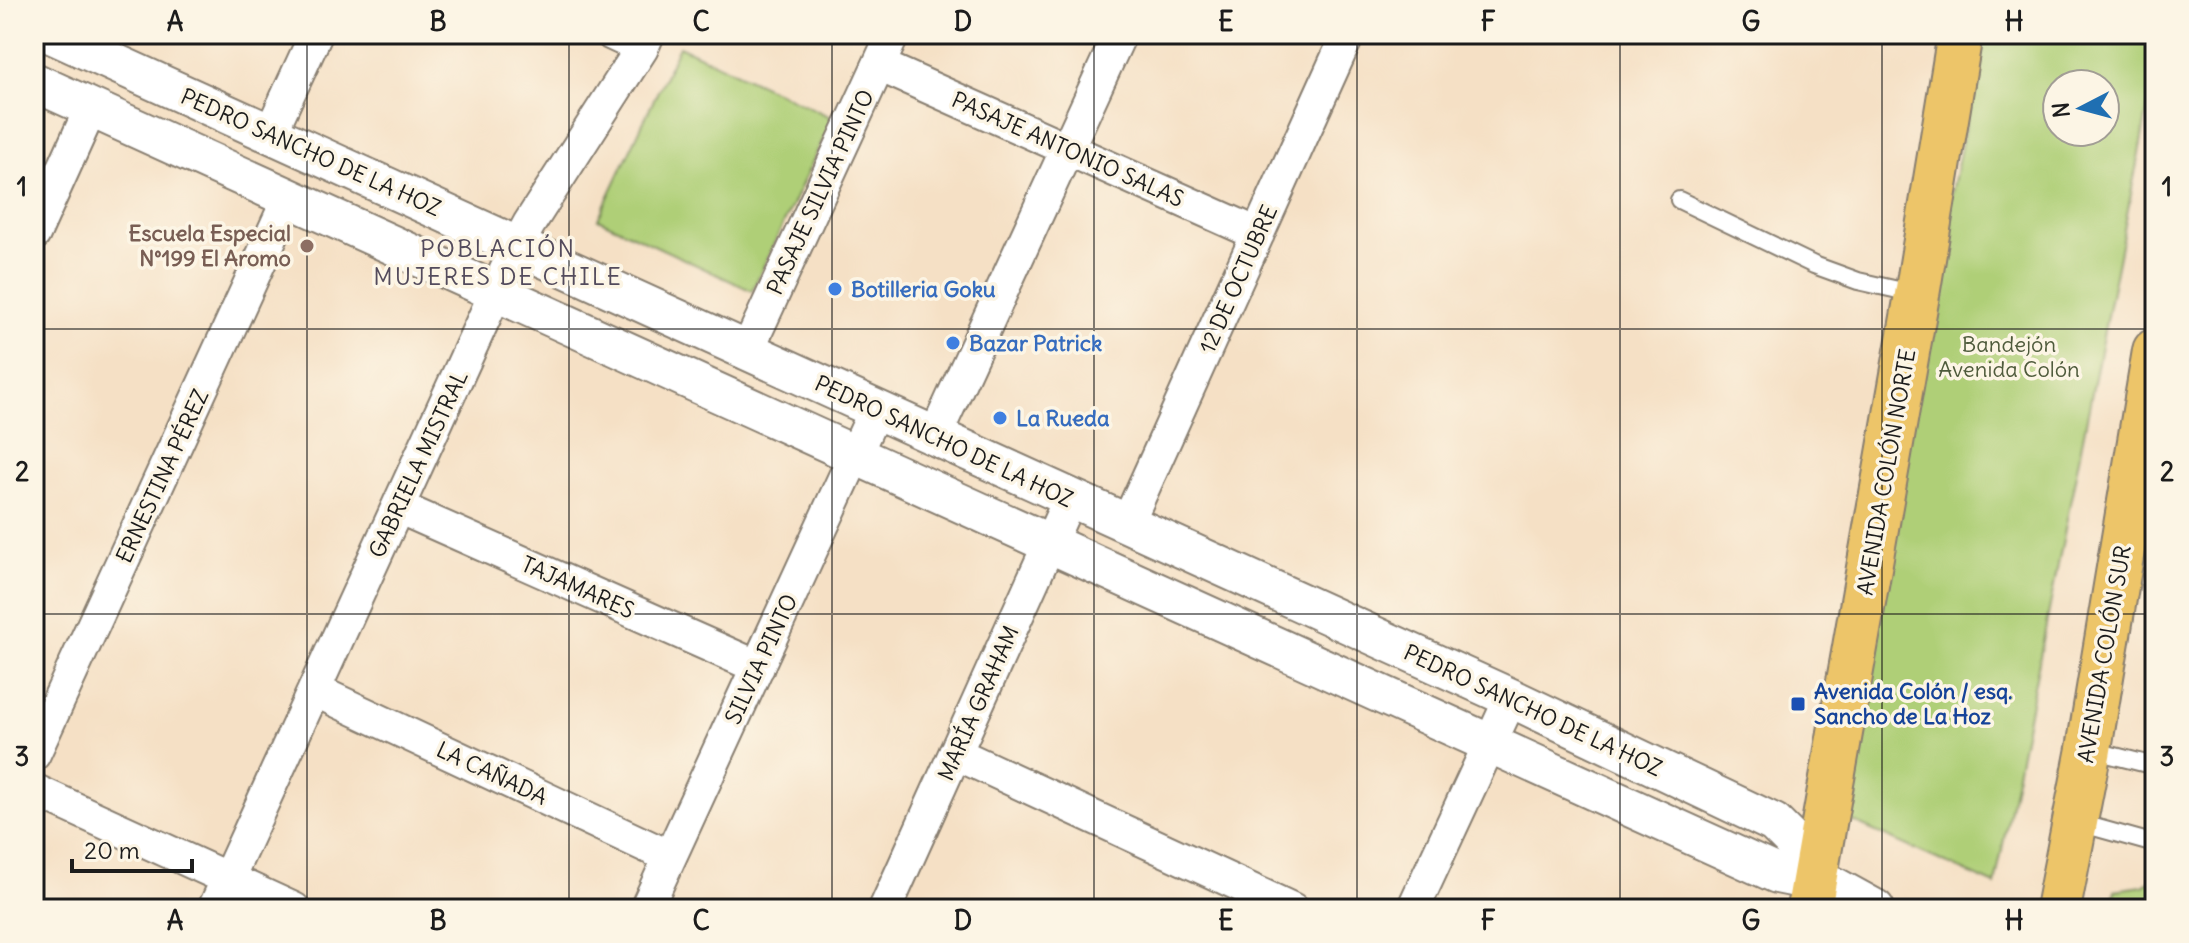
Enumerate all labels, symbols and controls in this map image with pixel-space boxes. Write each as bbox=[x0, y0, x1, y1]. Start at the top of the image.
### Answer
text: A bbox=[167, 5, 184, 38]
text: B bbox=[429, 5, 447, 38]
text: C bbox=[692, 5, 710, 38]
text: D bbox=[954, 5, 972, 38]
text: E bbox=[1218, 5, 1234, 38]
text: F bbox=[1481, 5, 1496, 38]
text: G bbox=[1742, 5, 1761, 38]
text: H bbox=[2005, 5, 2023, 38]
north arrow bbox=[2041, 68, 2121, 148]
street label: PEDRO SANCHO DE LA HOZ bbox=[177, 82, 445, 222]
street label: PASAJE SILVIA PINTO bbox=[760, 85, 880, 299]
street label: PASAJE ANTONIO SALAS bbox=[948, 85, 1188, 213]
text: N bbox=[2046, 101, 2076, 119]
text: 1 bbox=[17, 170, 27, 203]
text: 1 bbox=[2162, 170, 2172, 203]
street label: 12 DE OCTUBRE bbox=[1193, 201, 1283, 357]
place label: Escuela Especial N°199 El Aromo bbox=[129, 219, 291, 272]
district label: POBLACIÓN MUJERES DE CHILE bbox=[373, 233, 623, 291]
marker: Escuela Especial N°199 El Aromo bbox=[298, 237, 316, 255]
place label: Botilleria Goku bbox=[851, 275, 996, 303]
marker: Botilleria Goku bbox=[826, 280, 844, 298]
place label: Bazar Patrick bbox=[969, 329, 1102, 357]
park label: Bandejón Avenida Colón bbox=[1938, 330, 2080, 383]
marker: Bazar Patrick bbox=[944, 334, 962, 352]
street label: AVENIDA COLÓN NORTE bbox=[1851, 347, 1921, 597]
street label: GABRIELA MISTRAL bbox=[362, 366, 474, 562]
street label: PEDRO SANCHO DE LA HOZ bbox=[810, 369, 1078, 513]
street label: ERNESTINA PÉREZ bbox=[110, 385, 214, 567]
place label: La Rueda bbox=[1016, 404, 1110, 432]
marker: La Rueda bbox=[991, 409, 1009, 427]
text: 2 bbox=[15, 455, 29, 488]
text: 2 bbox=[2160, 455, 2174, 488]
street label: AVENIDA COLÓN SUR bbox=[2071, 543, 2137, 765]
street label: TAJAMARES bbox=[517, 550, 639, 624]
street label: SILVIA PINTO bbox=[719, 589, 803, 729]
street label: MARÍA GRAHAM bbox=[931, 621, 1025, 785]
street label: PEDRO SANCHO DE LA HOZ bbox=[1399, 638, 1667, 782]
place label: Avenida Colón / esq. Sancho de La Hoz bbox=[1814, 677, 2013, 730]
marker: Avenida Colón / esq. Sancho de La Hoz bbox=[1789, 695, 1807, 713]
street label: LA CAÑADA bbox=[432, 735, 552, 811]
text: 3 bbox=[15, 740, 29, 773]
text: 3 bbox=[2160, 740, 2174, 773]
scale bar bbox=[72, 823, 192, 873]
text: 20 m bbox=[84, 835, 140, 865]
text: A bbox=[167, 904, 184, 937]
text: B bbox=[429, 904, 447, 937]
text: C bbox=[692, 904, 710, 937]
text: D bbox=[954, 904, 972, 937]
text: E bbox=[1218, 904, 1234, 937]
text: F bbox=[1481, 904, 1496, 937]
text: G bbox=[1742, 904, 1761, 937]
text: H bbox=[2005, 904, 2023, 937]

